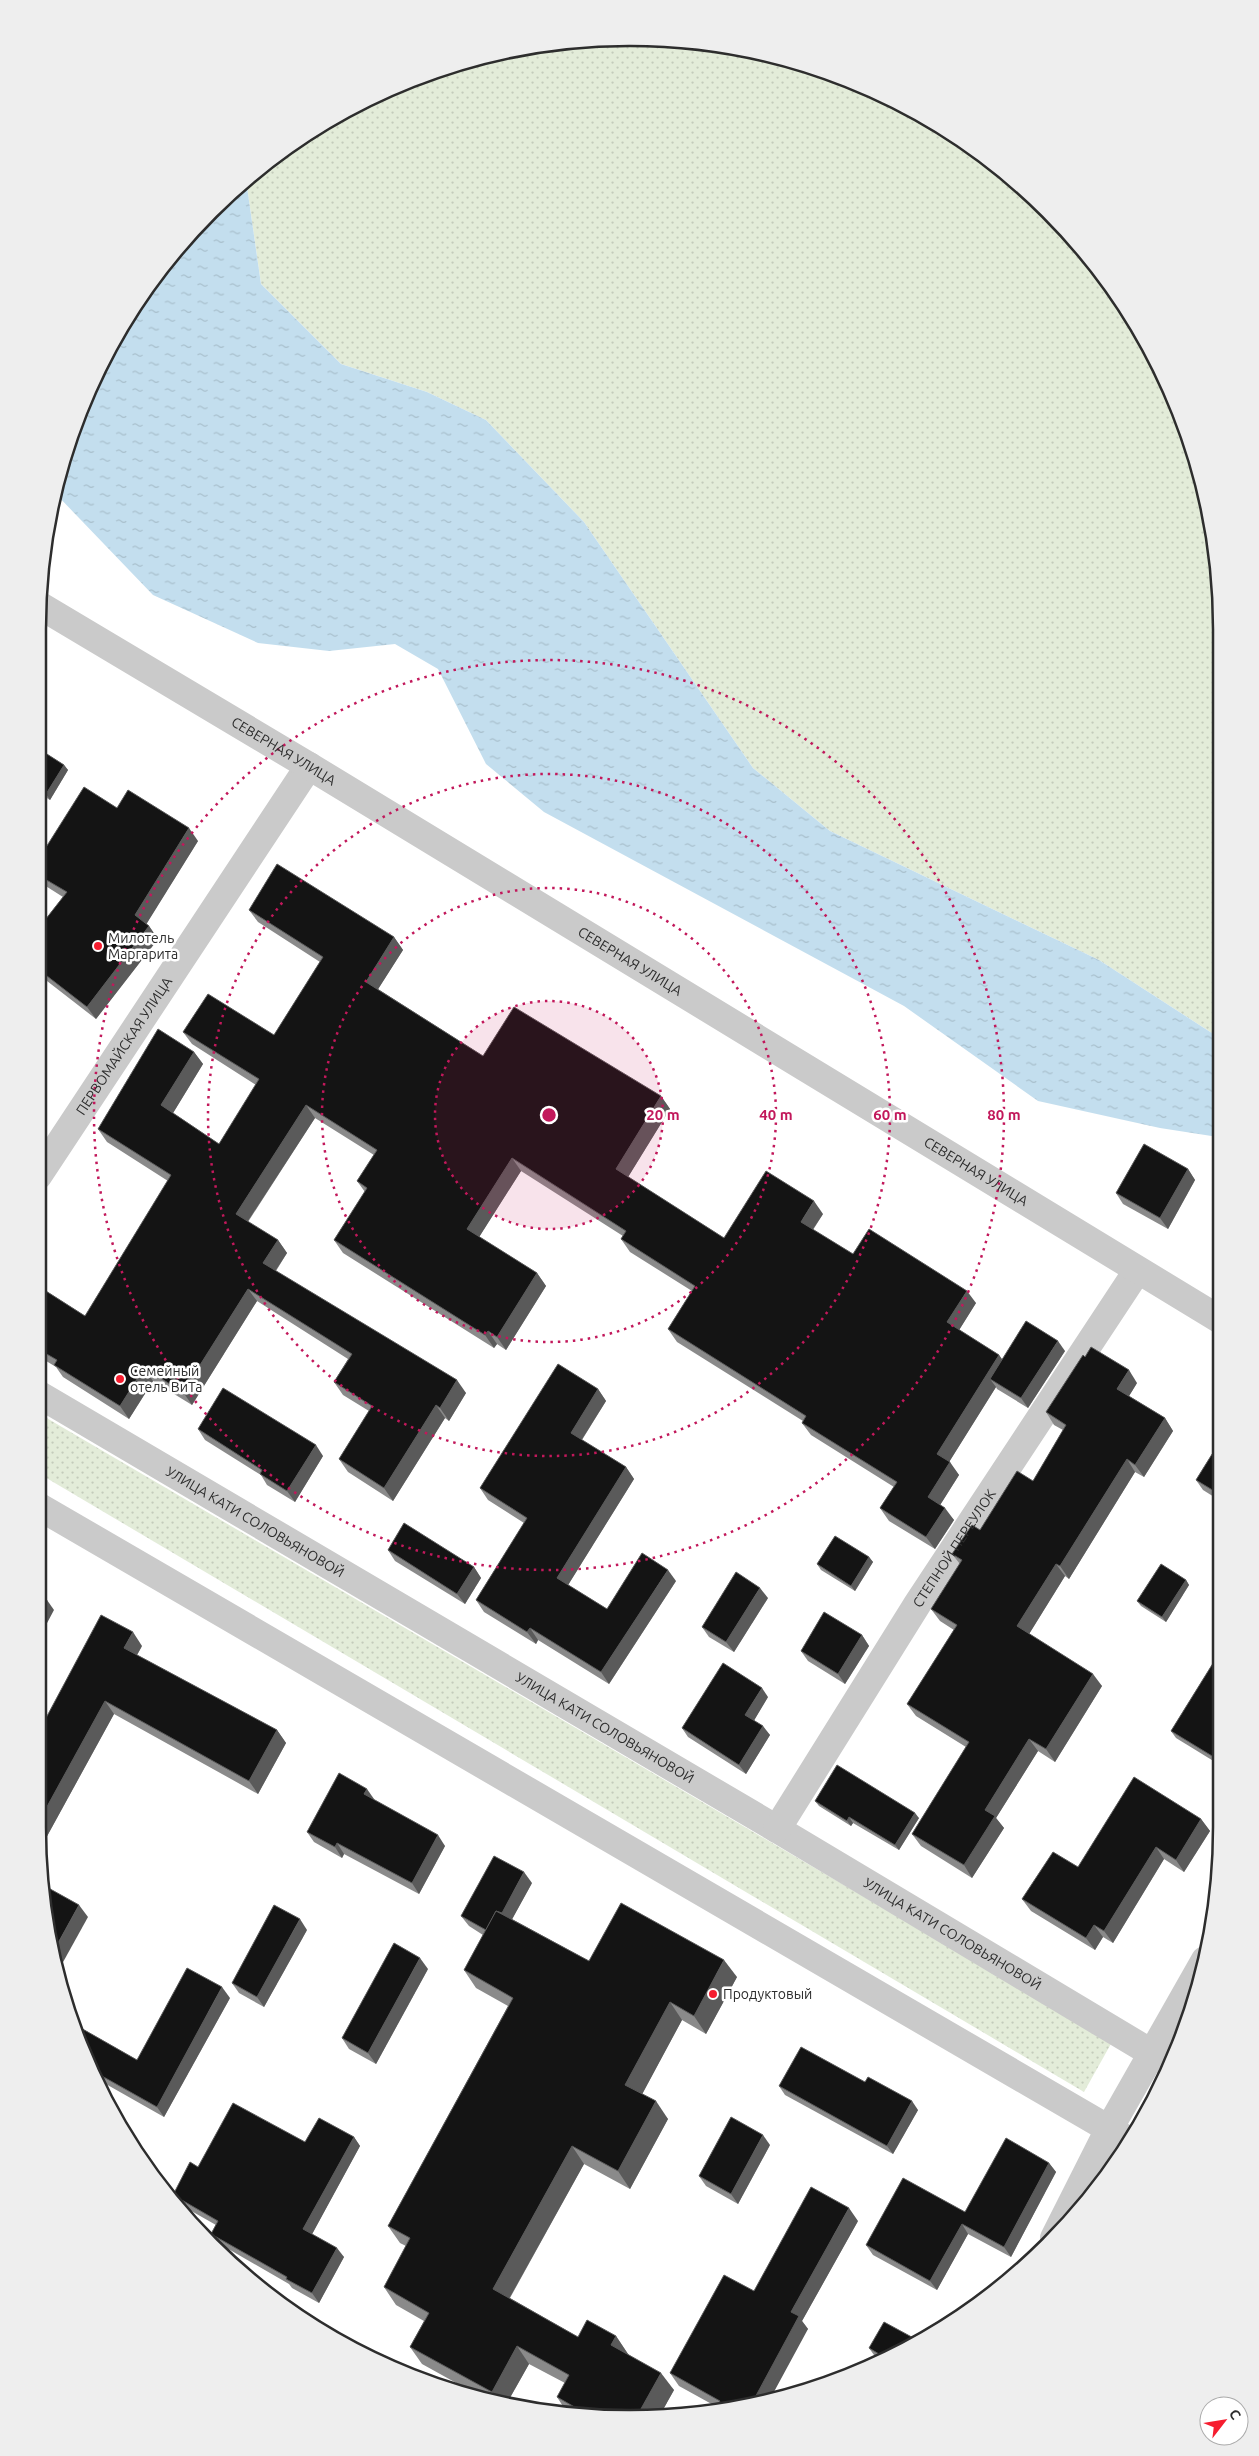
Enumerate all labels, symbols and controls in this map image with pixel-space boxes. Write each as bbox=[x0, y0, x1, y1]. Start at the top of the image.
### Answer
street label: СЕВЕРНАЯ УЛИЦА bbox=[229, 714, 339, 788]
street label: СЕВЕРНАЯ УЛИЦА bbox=[575, 923, 685, 999]
place label: Милотель Маргарита bbox=[108, 930, 178, 962]
marker: Милотель Маргарита bbox=[92, 940, 104, 952]
street label: ПЕРВОМАЙСКАЯ УЛИЦА bbox=[73, 974, 175, 1118]
centre of rings bbox=[540, 1106, 558, 1124]
text: 20 m bbox=[646, 1106, 680, 1123]
text: 40 m bbox=[759, 1106, 793, 1123]
text: 60 m bbox=[873, 1106, 907, 1123]
text: 80 m bbox=[987, 1106, 1021, 1123]
street label: СЕВЕРНАЯ УЛИЦА bbox=[921, 1134, 1031, 1209]
place label: Семейный отель ВиТа bbox=[130, 1363, 202, 1395]
marker: Семейный отель ВиТа bbox=[114, 1373, 126, 1385]
street label: УЛИЦА КАТИ СОЛОВЬЯНОВОЙ bbox=[163, 1463, 348, 1580]
street label: СТЕПНОЙ ПЕРЕУЛОК bbox=[909, 1486, 999, 1610]
street label: УЛИЦА КАТИ СОЛОВЬЯНОВОЙ bbox=[513, 1669, 698, 1786]
street label: УЛИЦА КАТИ СОЛОВЬЯНОВОЙ bbox=[861, 1875, 1045, 1993]
place label: Продуктовый bbox=[723, 1986, 812, 2002]
marker: Продуктовый bbox=[707, 1988, 719, 2000]
north arrow bbox=[1199, 2396, 1249, 2446]
text: С bbox=[1226, 2406, 1244, 2422]

